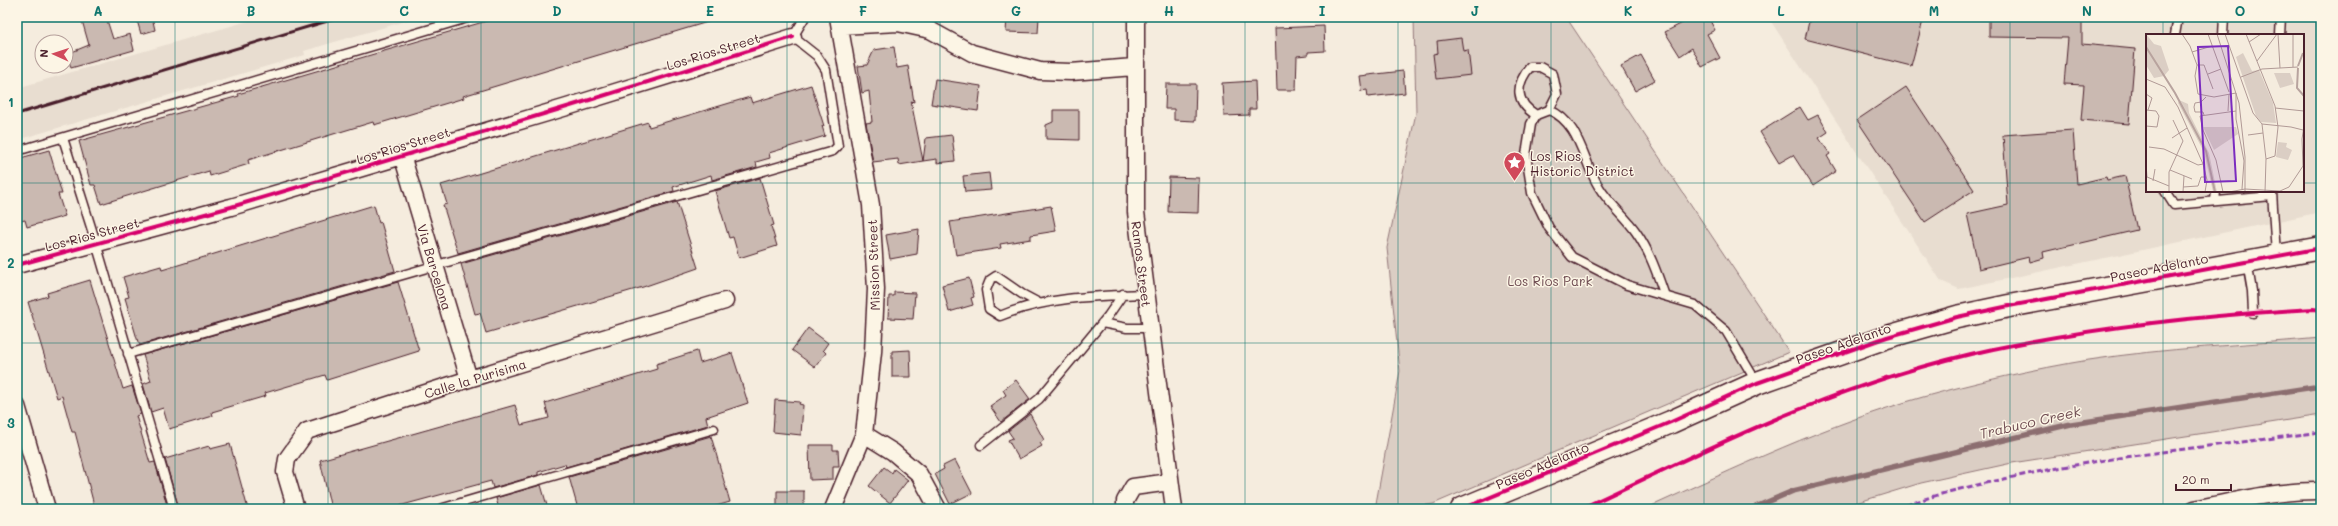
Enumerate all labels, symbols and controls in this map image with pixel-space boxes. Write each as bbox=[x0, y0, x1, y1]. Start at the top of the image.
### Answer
text: A bbox=[93, 2, 103, 19]
text: B bbox=[247, 2, 256, 19]
text: C bbox=[399, 2, 409, 19]
text: D bbox=[552, 2, 562, 19]
text: E bbox=[706, 2, 714, 19]
text: F bbox=[859, 2, 867, 19]
text: G bbox=[1011, 2, 1021, 19]
text: H bbox=[1164, 2, 1174, 19]
text: I bbox=[1319, 2, 1326, 19]
text: J bbox=[1471, 2, 1479, 19]
text: K bbox=[1624, 2, 1633, 19]
text: L bbox=[1777, 2, 1785, 19]
text: M bbox=[1929, 2, 1939, 19]
text: N bbox=[2082, 2, 2092, 19]
text: O bbox=[2235, 2, 2245, 19]
street label: Los Rios Street bbox=[664, 29, 762, 73]
north arrow bbox=[34, 34, 74, 74]
inset map bbox=[2146, 34, 2304, 192]
text: N bbox=[36, 49, 51, 58]
text: 1 bbox=[8, 93, 14, 110]
street label: Los Rios Street bbox=[354, 123, 452, 167]
place label: Los Rios Historic District bbox=[1530, 147, 1634, 179]
place icon: Los Rios Historic District bbox=[1502, 149, 1528, 182]
street label: Los Rios Street bbox=[43, 213, 141, 255]
street label: Mission Street bbox=[863, 219, 883, 311]
street label: Ramos Street bbox=[1128, 220, 1156, 308]
street label: Via Barcelona bbox=[414, 222, 456, 312]
street label: Paseo Adelanto bbox=[2109, 249, 2210, 285]
text: 2 bbox=[7, 254, 15, 271]
park label: Los Rios Park bbox=[1508, 272, 1593, 289]
street label: Paseo Adelanto bbox=[1793, 319, 1893, 367]
street label: Calle la Purisima bbox=[422, 354, 528, 402]
water label: Trabuco Creek bbox=[1978, 401, 2083, 443]
text: 3 bbox=[7, 414, 15, 431]
street label: Paseo Adelanto bbox=[1493, 438, 1591, 492]
scale bar bbox=[2176, 466, 2231, 492]
text: 20 m bbox=[2182, 471, 2210, 487]

